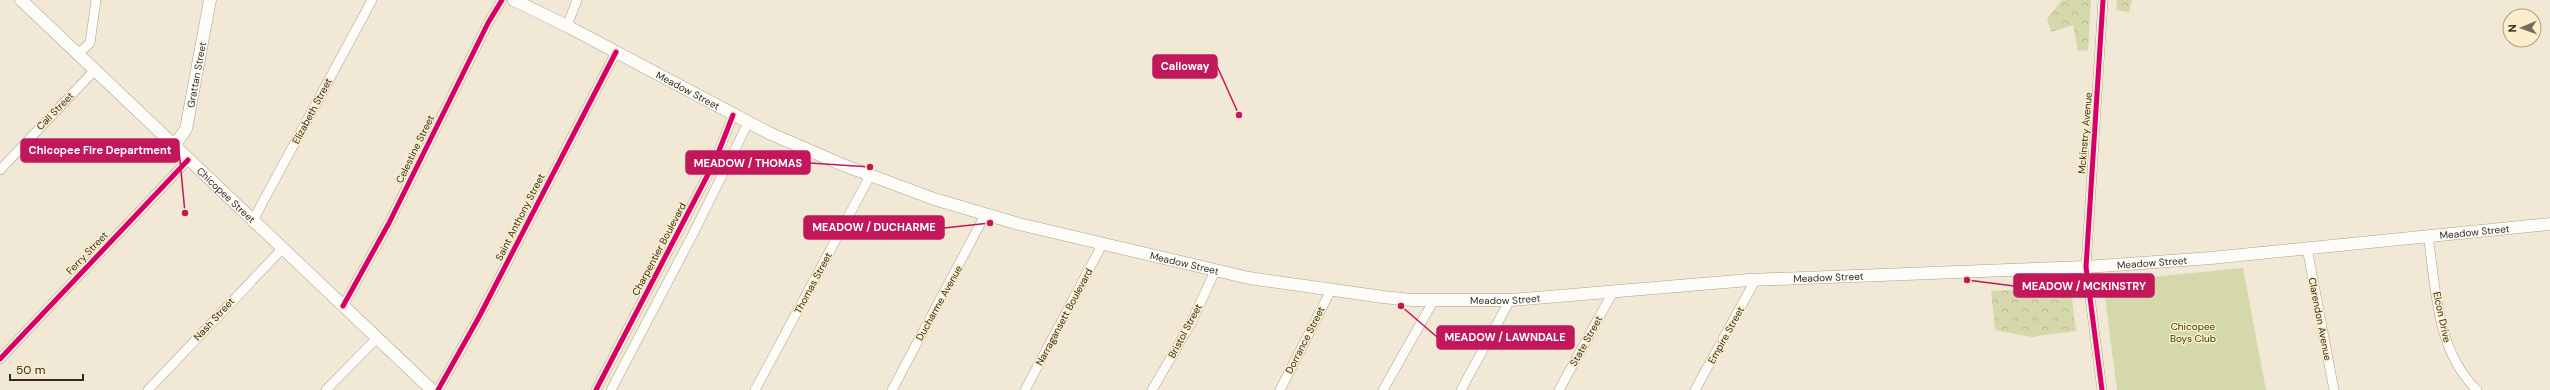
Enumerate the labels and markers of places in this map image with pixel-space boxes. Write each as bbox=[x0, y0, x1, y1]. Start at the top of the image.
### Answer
callout: Calloway bbox=[1153, 55, 1217, 78]
callout: Chicopee Fire Department bbox=[21, 139, 179, 162]
callout: MEADOW / THOMAS bbox=[686, 151, 810, 174]
callout: MEADOW / DUCHARME bbox=[804, 216, 944, 239]
callout: MEADOW / MCKINSTRY bbox=[2014, 274, 2154, 297]
callout: MEADOW / LAWNDALE bbox=[1437, 326, 1574, 349]

